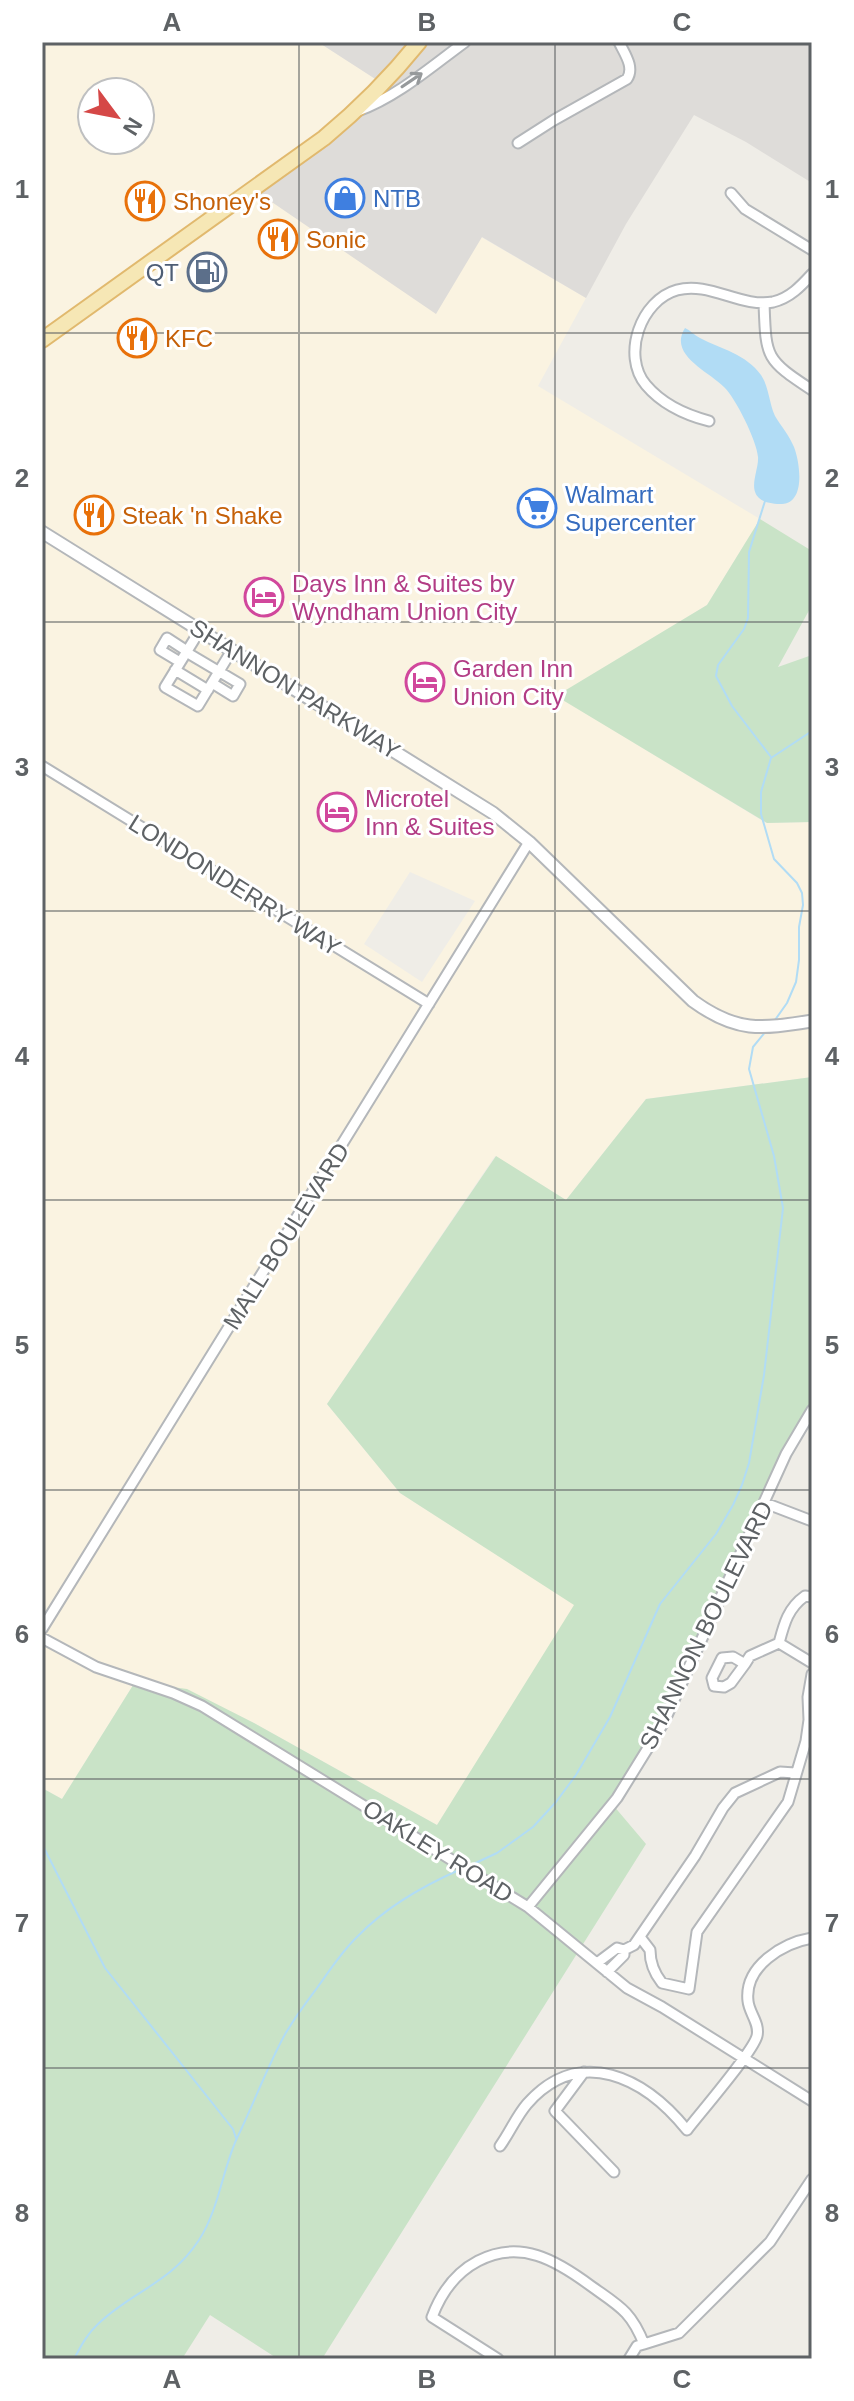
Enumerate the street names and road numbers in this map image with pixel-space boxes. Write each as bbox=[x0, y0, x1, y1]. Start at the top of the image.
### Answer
street label: SHANNON PARKWAY bbox=[185, 613, 405, 765]
street label: LONDONDERRY WAY bbox=[124, 809, 346, 961]
street label: MALL BOULEVARD bbox=[218, 1138, 354, 1334]
street label: SHANNON BOULEVARD bbox=[634, 1496, 778, 1754]
street label: OAKLEY ROAD bbox=[358, 1794, 518, 1908]

